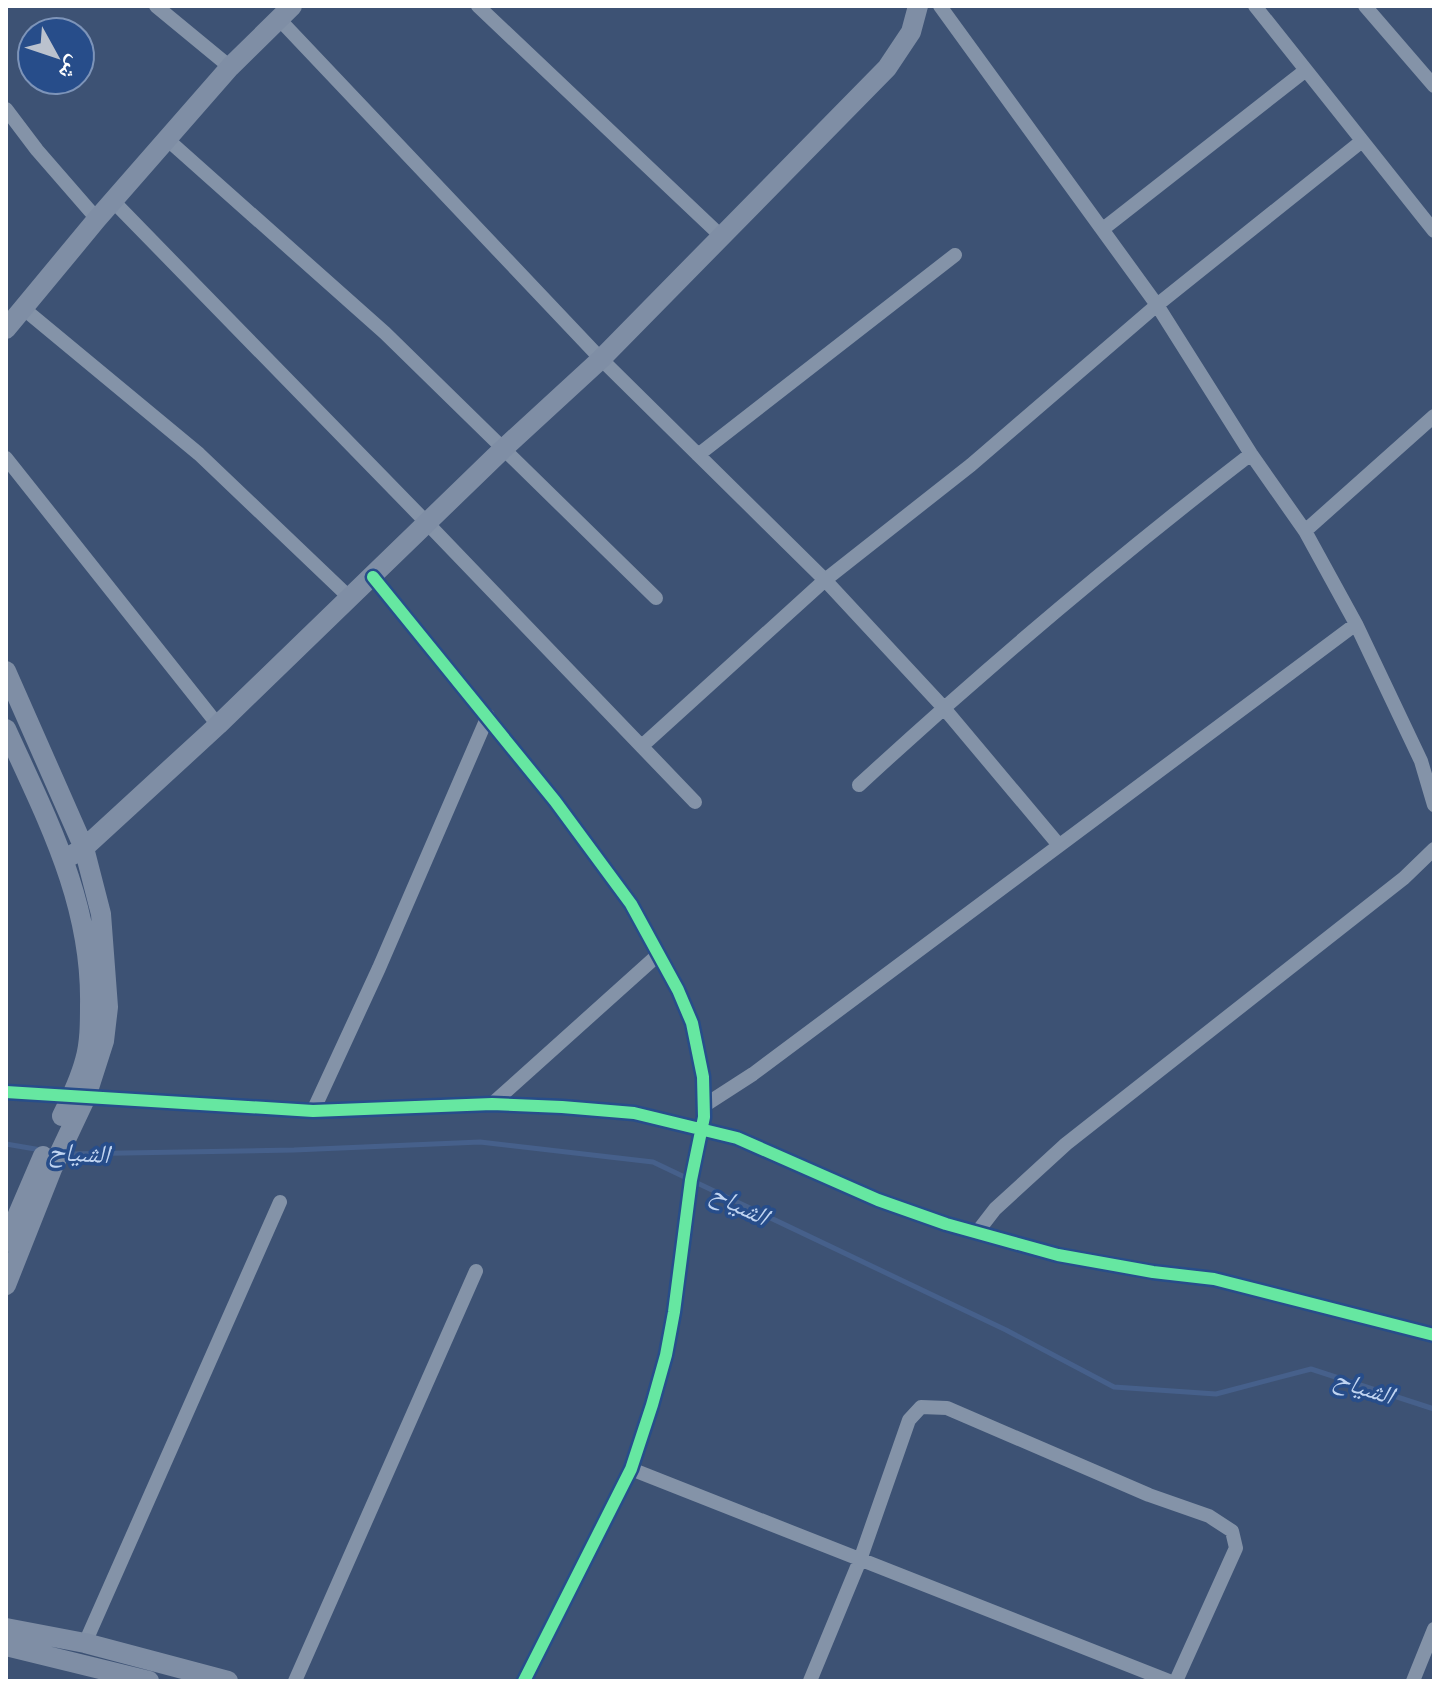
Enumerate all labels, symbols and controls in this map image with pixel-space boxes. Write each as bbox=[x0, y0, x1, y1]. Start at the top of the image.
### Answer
north arrow bbox=[16, 16, 96, 96]
text: ش bbox=[53, 51, 90, 87]
water label: الشياح bbox=[47, 1135, 113, 1171]
water label: الشياح bbox=[705, 1177, 777, 1234]
water label: الشياح bbox=[1329, 1362, 1401, 1413]

